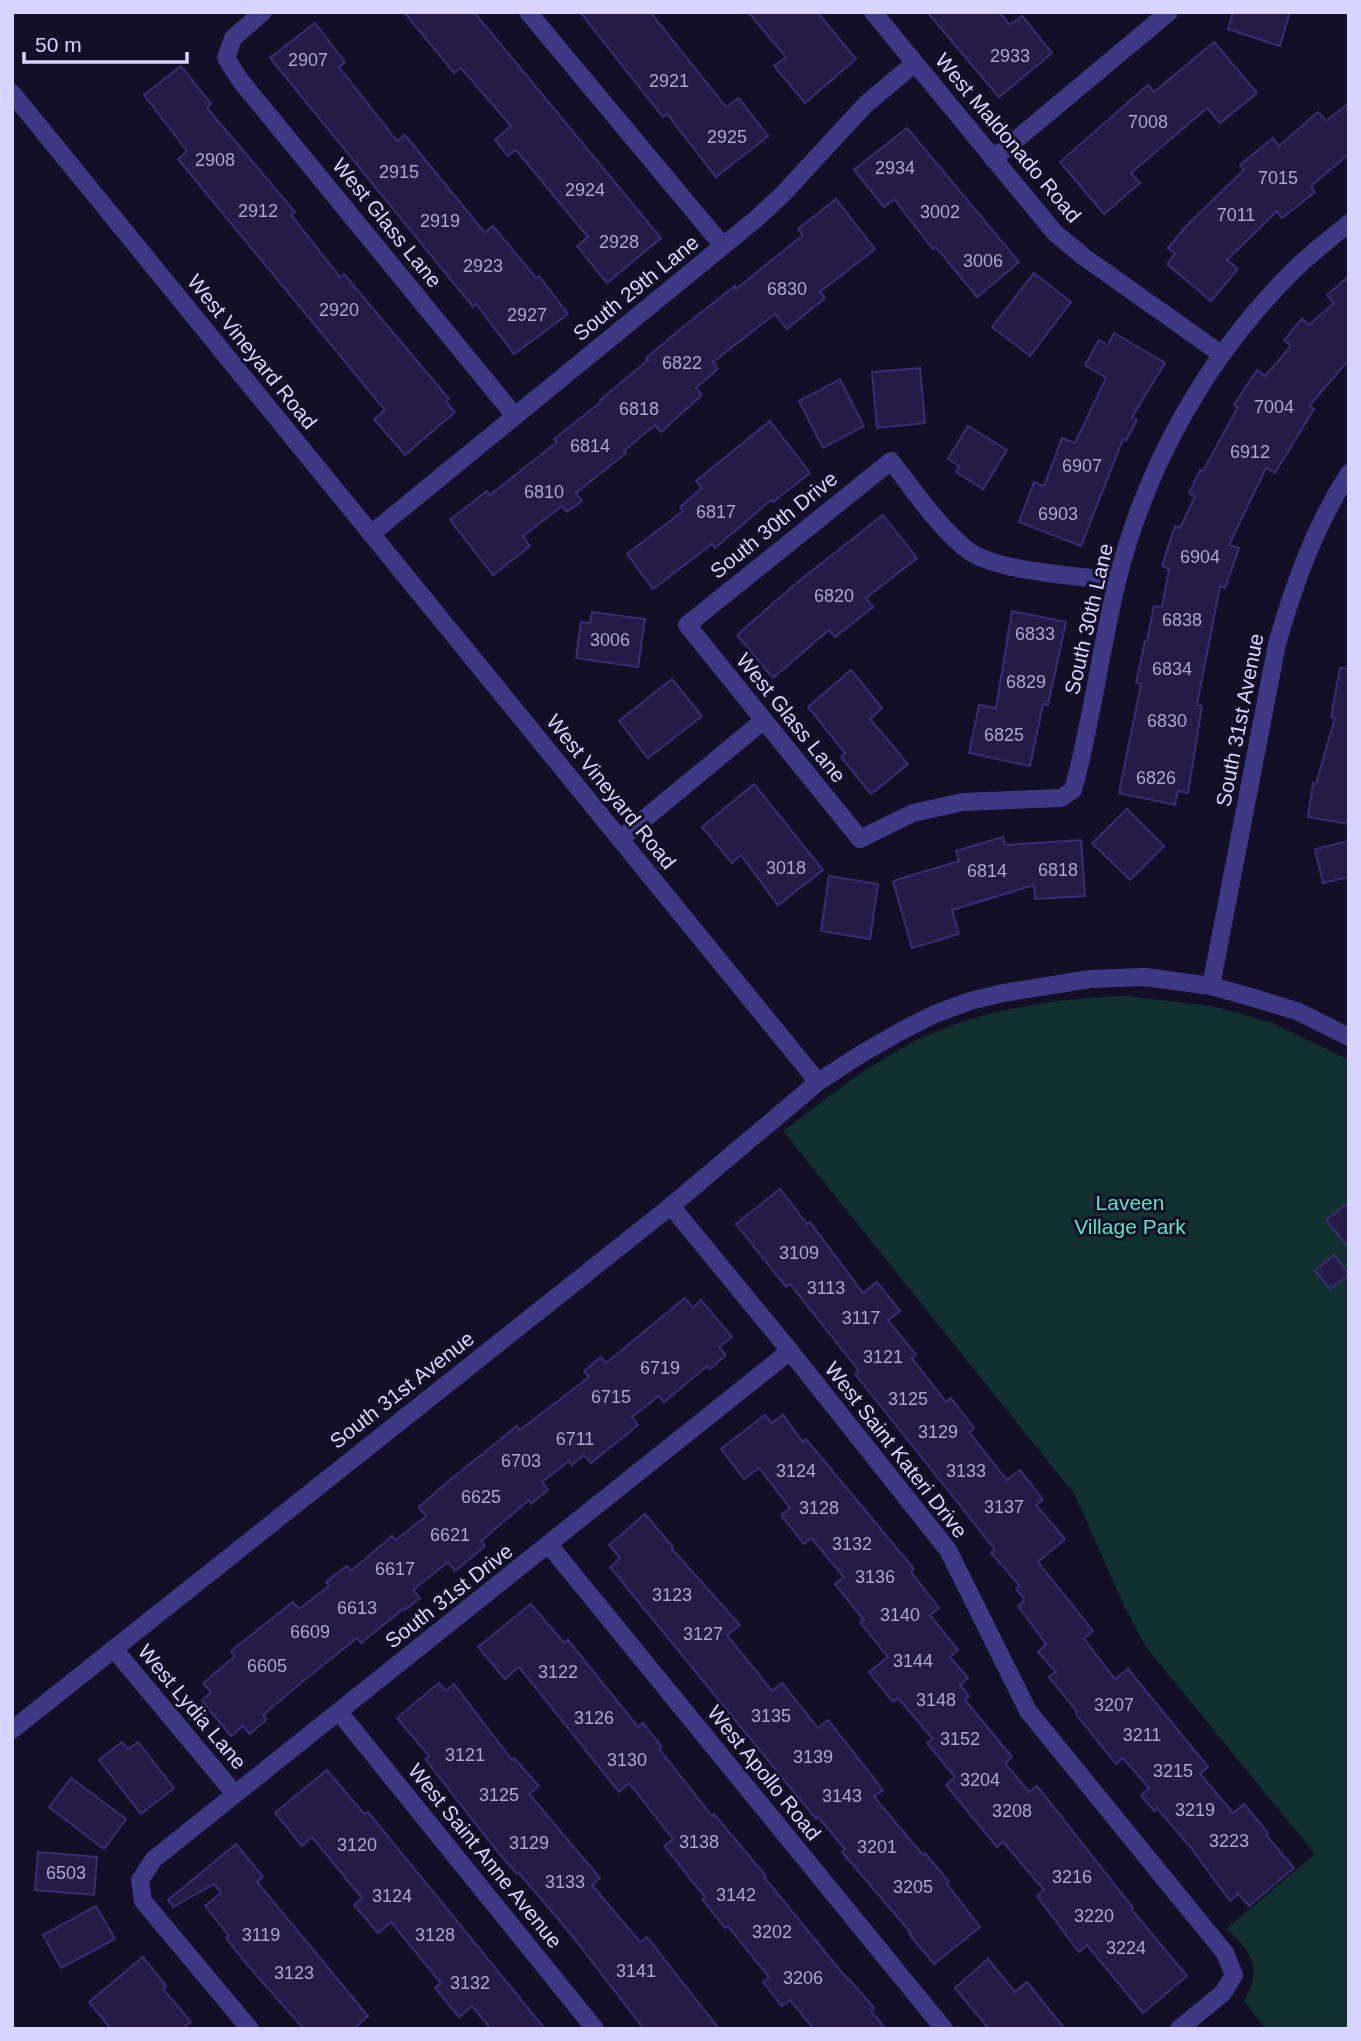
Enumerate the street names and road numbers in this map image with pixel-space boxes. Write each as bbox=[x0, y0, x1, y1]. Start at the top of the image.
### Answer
street label: West Maldonado Road bbox=[931, 49, 1086, 227]
street label: West Glass Lane bbox=[328, 153, 447, 292]
street label: South 29th Lane bbox=[569, 230, 703, 345]
street label: West Vineyard Road bbox=[183, 270, 322, 433]
street label: South 30th Drive bbox=[706, 466, 842, 583]
street label: South 30th Lane bbox=[1060, 541, 1117, 697]
street label: South 31st Avenue bbox=[1211, 631, 1268, 808]
street label: West Glass Lane bbox=[732, 648, 851, 787]
street label: West Vineyard Road bbox=[542, 710, 681, 873]
street label: South 31st Avenue bbox=[325, 1326, 478, 1453]
street label: West Saint Kateri Drive bbox=[821, 1357, 972, 1542]
street label: South 31st Drive bbox=[380, 1539, 517, 1652]
street label: West Lydia Lane bbox=[134, 1640, 251, 1774]
street label: West Apollo Road bbox=[703, 1701, 826, 1845]
street label: West Saint Anne Avenue bbox=[404, 1759, 567, 1952]

